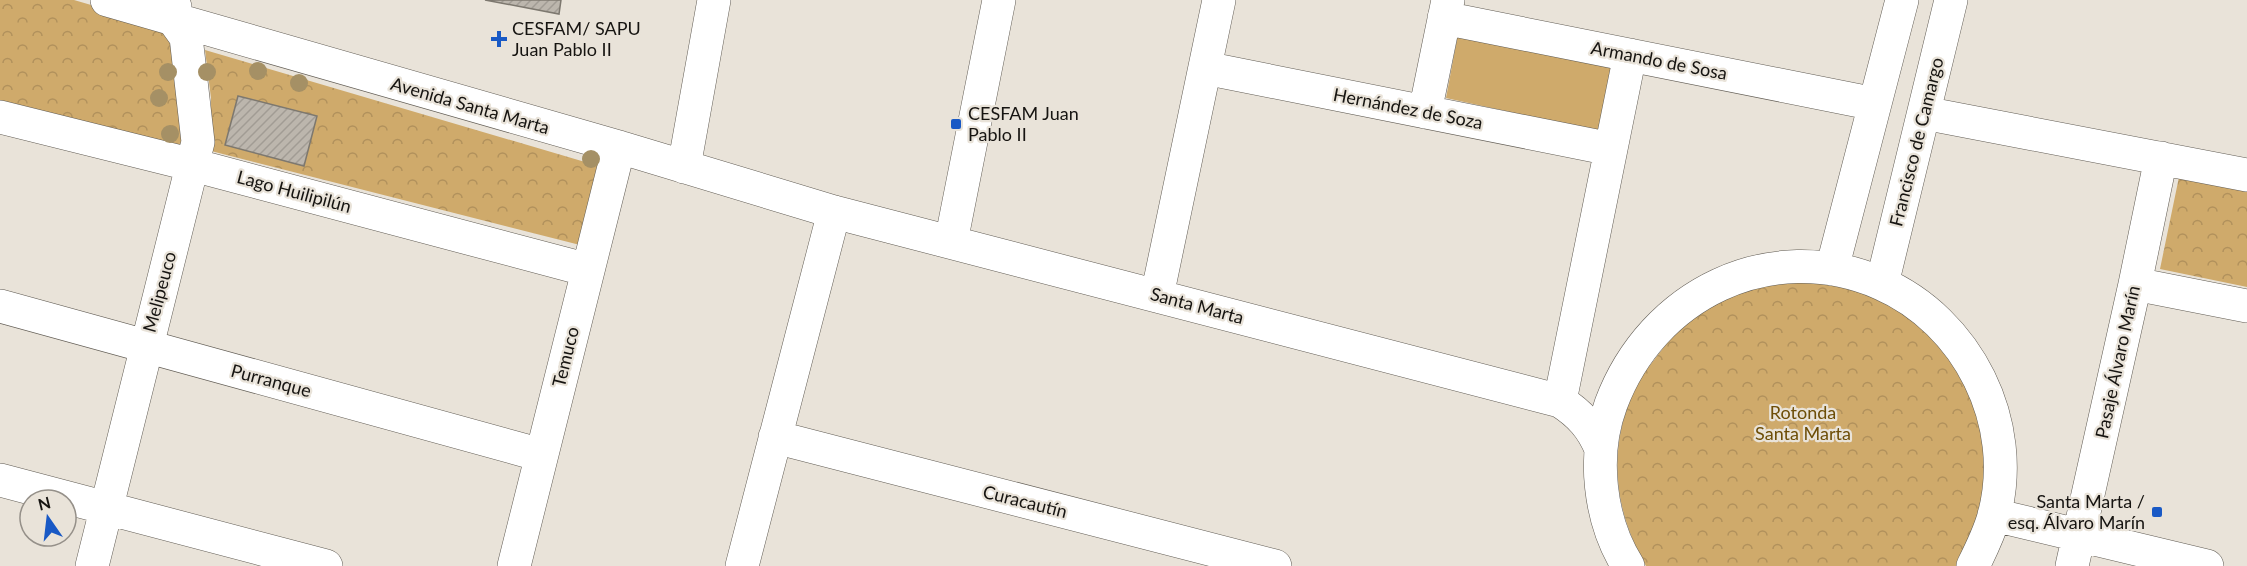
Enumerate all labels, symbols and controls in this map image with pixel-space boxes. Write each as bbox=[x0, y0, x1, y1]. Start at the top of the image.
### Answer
place label: CESFAM/ SAPU Juan Pablo II bbox=[512, 17, 641, 60]
marker: CESFAM/ SAPU Juan Pablo II bbox=[490, 30, 508, 48]
street label: Armando de Sosa bbox=[1589, 36, 1729, 84]
street label: Francisco de Camargo bbox=[1884, 55, 1948, 229]
street label: Avenida Santa Marta bbox=[388, 72, 552, 138]
street label: Hernández de Soza bbox=[1332, 83, 1485, 133]
place label: CESFAM Juan Pablo II bbox=[968, 102, 1079, 145]
marker: CESFAM Juan Pablo II bbox=[949, 117, 963, 131]
street label: Lago Huilipilún bbox=[235, 165, 354, 217]
street label: Melipeuco bbox=[138, 249, 180, 335]
street label: Santa Marta bbox=[1148, 282, 1246, 328]
street label: Pasaje Álvaro Marín bbox=[2090, 283, 2144, 440]
street label: Temuco bbox=[547, 324, 583, 389]
street label: Purranque bbox=[229, 359, 314, 401]
park label: Rotonda Santa Marta bbox=[1755, 401, 1851, 444]
street label: Curacautín bbox=[981, 480, 1070, 522]
north arrow bbox=[18, 488, 78, 548]
place label: Santa Marta / esq. Álvaro Marín bbox=[2008, 490, 2145, 533]
text: N bbox=[36, 492, 53, 514]
marker: Santa Marta / esq. Álvaro Marín bbox=[2150, 505, 2164, 519]

